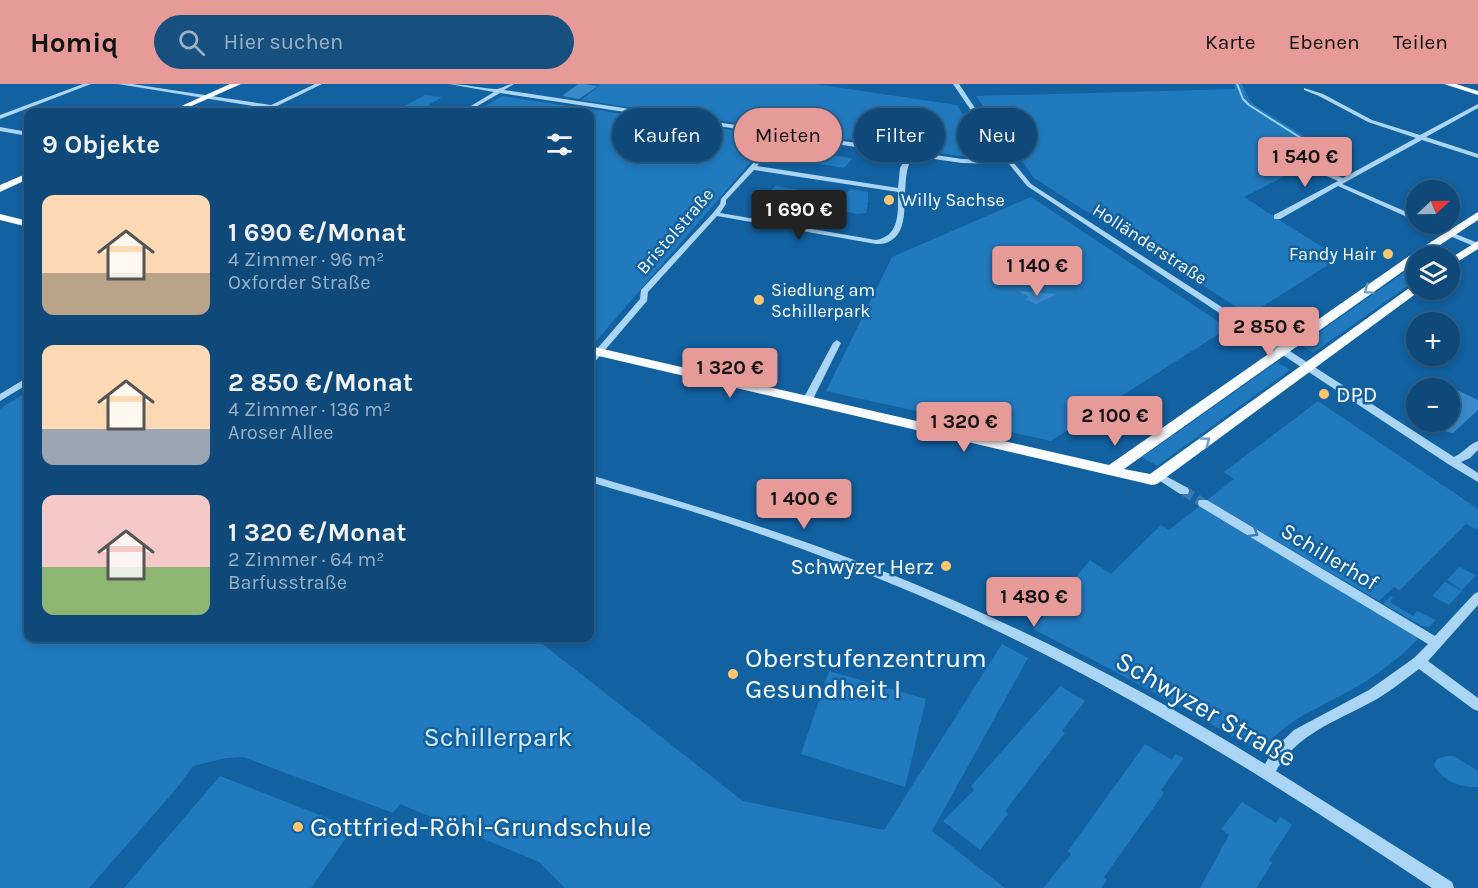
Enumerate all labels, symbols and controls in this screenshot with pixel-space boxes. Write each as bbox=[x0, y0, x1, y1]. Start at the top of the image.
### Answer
search box bbox=[154, 15, 574, 69]
text: Homiq bbox=[30, 26, 118, 59]
icon: search bbox=[175, 26, 208, 59]
text: Hier suchen bbox=[223, 29, 343, 55]
text: Karte bbox=[1205, 30, 1256, 54]
text: Ebenen bbox=[1289, 30, 1360, 54]
text: Teilen bbox=[1393, 30, 1448, 54]
chip: Kaufen bbox=[612, 108, 722, 162]
chip: Mieten bbox=[734, 108, 842, 162]
chip: Filter bbox=[854, 108, 945, 162]
chip: Neu bbox=[957, 108, 1037, 162]
icon: filters bbox=[543, 128, 576, 161]
text: 9 Objekte bbox=[42, 129, 160, 160]
pin: 1 540 € bbox=[1250, 137, 1360, 188]
text: 1 540 € bbox=[1272, 145, 1338, 168]
north arrow bbox=[1406, 180, 1460, 234]
map controls bbox=[1406, 180, 1460, 432]
street label: Bristolstraße bbox=[632, 183, 718, 279]
place label: Willy Sachse bbox=[901, 189, 1005, 211]
pin: 1 690 € bbox=[744, 190, 854, 241]
marker: Willy Sachse bbox=[882, 193, 896, 207]
text: 1 690 € bbox=[766, 198, 832, 221]
street label: Holländerstraße bbox=[1089, 199, 1211, 289]
text: 1 690 €/Monat bbox=[228, 217, 406, 248]
icon: home bbox=[90, 219, 162, 291]
place label: Fandy Hair bbox=[1289, 243, 1376, 265]
pin: 1 140 € bbox=[982, 246, 1092, 297]
button: layers bbox=[1406, 246, 1460, 300]
marker: Fandy Hair bbox=[1381, 247, 1395, 261]
text: 4 Zimmer · 96 m² bbox=[228, 248, 384, 271]
text: 1 140 € bbox=[1006, 254, 1068, 277]
text: Oxforder Straße bbox=[228, 271, 371, 294]
place label: Siedlung am Schillerpark bbox=[771, 279, 875, 322]
one-way arrow bbox=[1363, 283, 1374, 294]
marker: Siedlung am Schillerpark bbox=[752, 293, 766, 307]
pin: 2 850 € bbox=[1214, 307, 1324, 358]
button: + bbox=[1406, 312, 1460, 366]
text: 2 850 € bbox=[1233, 315, 1305, 338]
pin: 1 320 € bbox=[675, 348, 785, 399]
text: 1 320 € bbox=[696, 356, 764, 379]
text: 2 850 €/Monat bbox=[228, 367, 413, 398]
icon: home bbox=[90, 369, 162, 441]
button: − bbox=[1406, 378, 1460, 432]
place label: DPD bbox=[1336, 382, 1377, 408]
marker: DPD bbox=[1317, 387, 1331, 401]
pin: 2 100 € bbox=[1060, 396, 1170, 447]
text: 4 Zimmer · 136 m² bbox=[228, 398, 391, 421]
pin: 1 320 € bbox=[909, 402, 1019, 453]
text: 2 100 € bbox=[1081, 404, 1149, 427]
text: 1 320 € bbox=[930, 410, 998, 433]
text: Aroser Allee bbox=[228, 421, 334, 444]
one-way arrow bbox=[1199, 437, 1210, 448]
pin: 1 400 € bbox=[749, 479, 859, 530]
text: 1 400 € bbox=[770, 487, 838, 510]
text: 1 320 €/Monat bbox=[228, 517, 407, 548]
street label: Schillerhof bbox=[1276, 518, 1383, 596]
icon: home bbox=[90, 519, 162, 591]
one-way arrow bbox=[1248, 526, 1258, 537]
text: 2 Zimmer · 64 m² bbox=[228, 548, 384, 571]
place label: Schwyzer Herz bbox=[791, 554, 934, 580]
marker: Schwyzer Herz bbox=[939, 559, 953, 573]
text: Barfusstraße bbox=[228, 571, 347, 594]
pin: 1 480 € bbox=[979, 577, 1089, 628]
text: 1 480 € bbox=[1000, 585, 1068, 608]
place label: Oberstufenzentrum Gesundheit I bbox=[745, 642, 987, 705]
street label: Schwyzer Straße bbox=[1110, 644, 1302, 774]
marker: Oberstufenzentrum Gesundheit I bbox=[726, 667, 740, 681]
park label: Schillerpark bbox=[424, 721, 572, 753]
place label: Gottfried-Röhl-Grundschule bbox=[310, 811, 651, 843]
marker: Gottfried-Röhl-Grundschule bbox=[291, 820, 305, 834]

